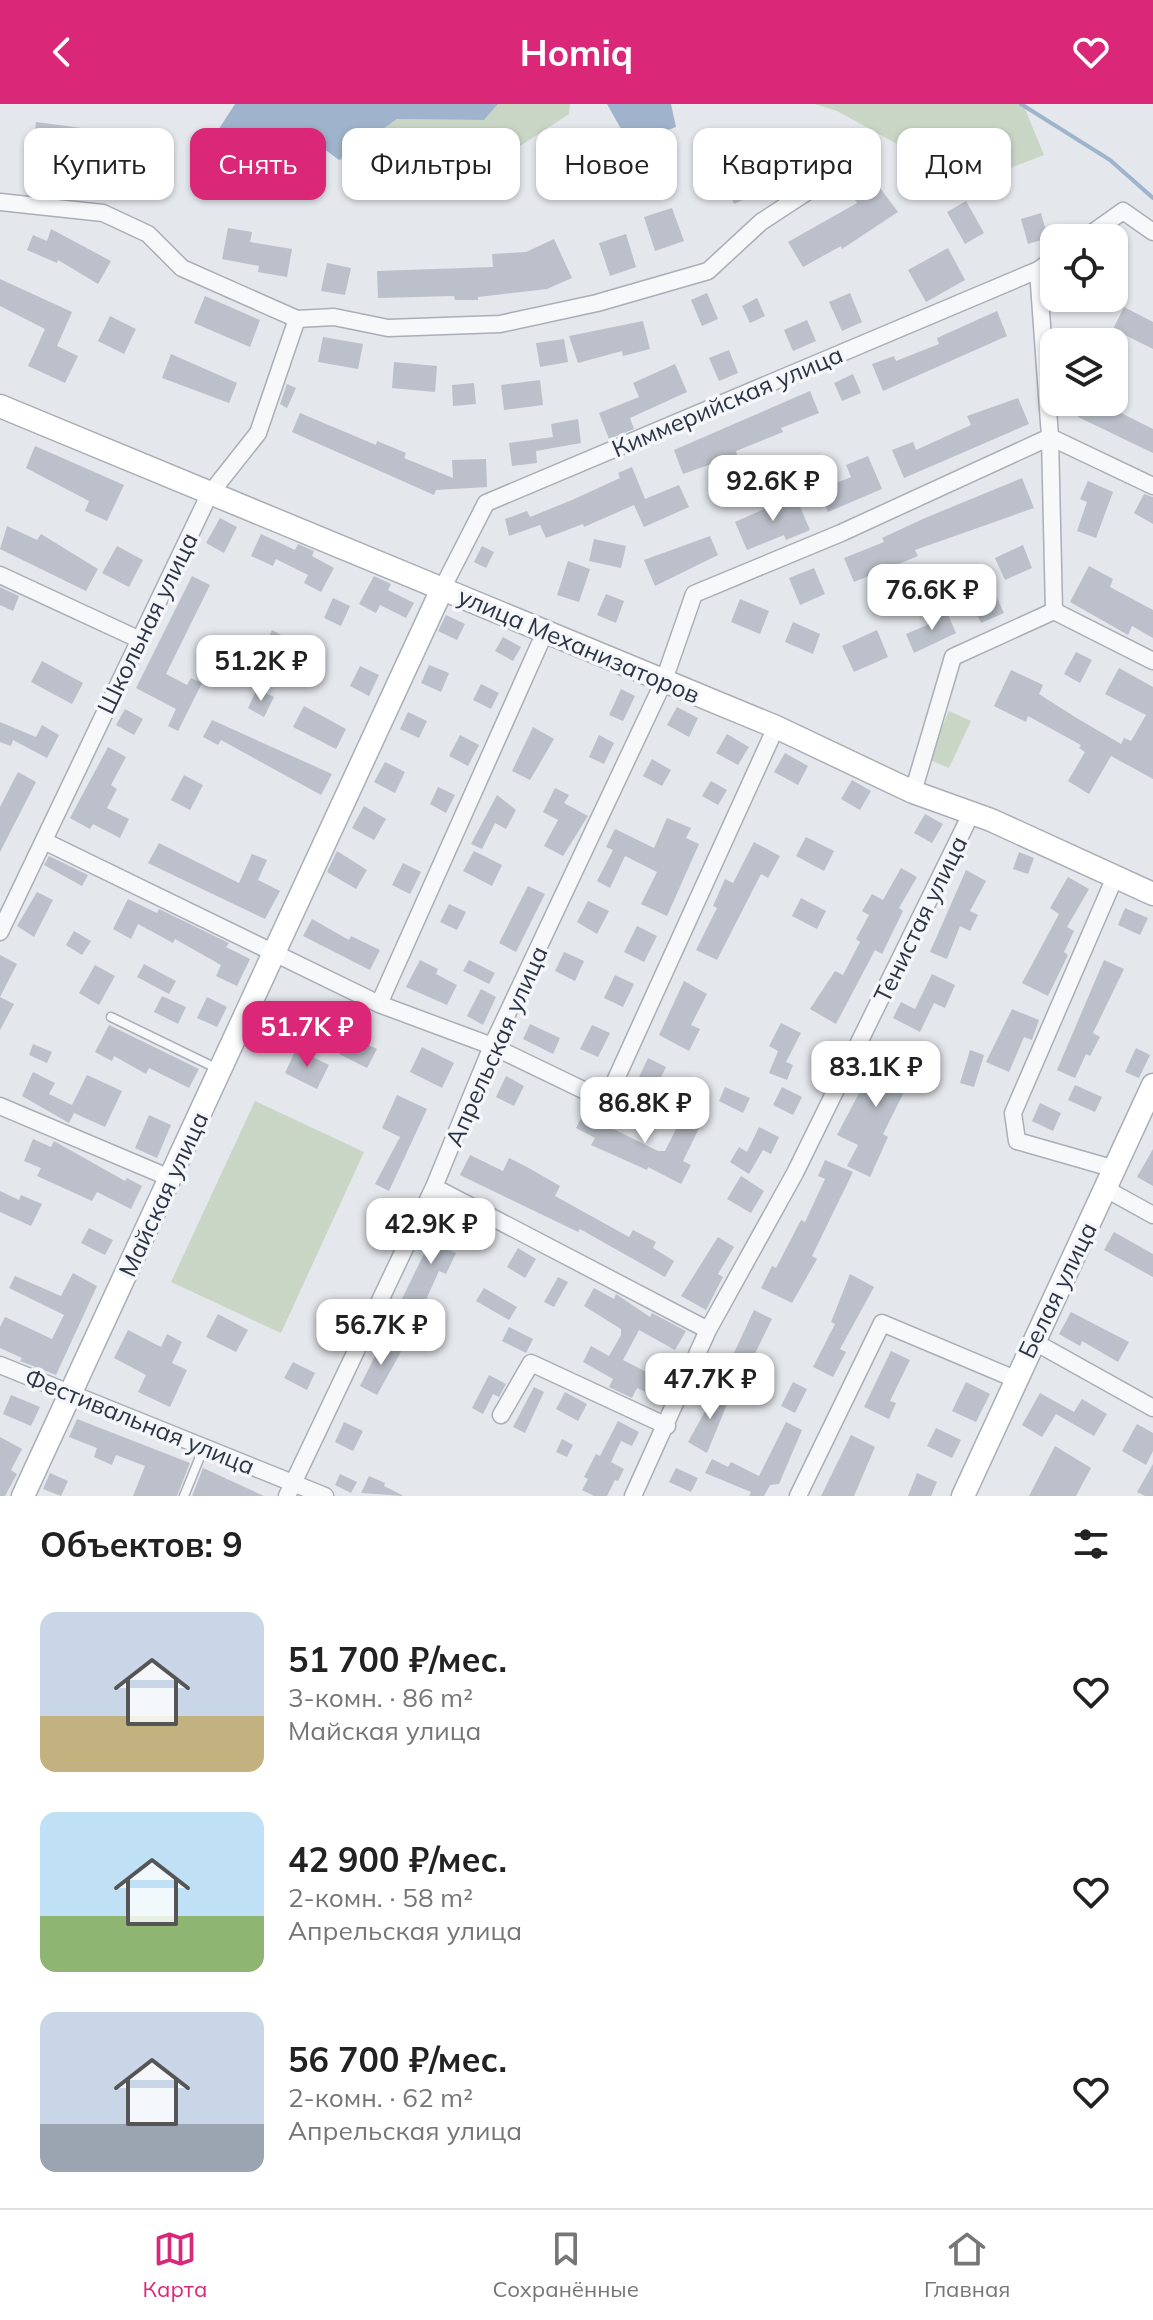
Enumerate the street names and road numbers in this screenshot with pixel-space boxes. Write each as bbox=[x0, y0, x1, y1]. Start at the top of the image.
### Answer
street label: Киммерийская улица bbox=[607, 339, 847, 463]
street label: Школьная улица bbox=[90, 527, 204, 719]
street label: улица Механизаторов bbox=[454, 580, 704, 710]
street label: Тенистая улица bbox=[867, 831, 973, 1007]
street label: Апрельская улица bbox=[438, 941, 554, 1151]
street label: Майская улица bbox=[112, 1107, 214, 1281]
street label: Белая улица bbox=[1011, 1217, 1103, 1363]
street label: Фестивальная улица bbox=[21, 1361, 259, 1481]

